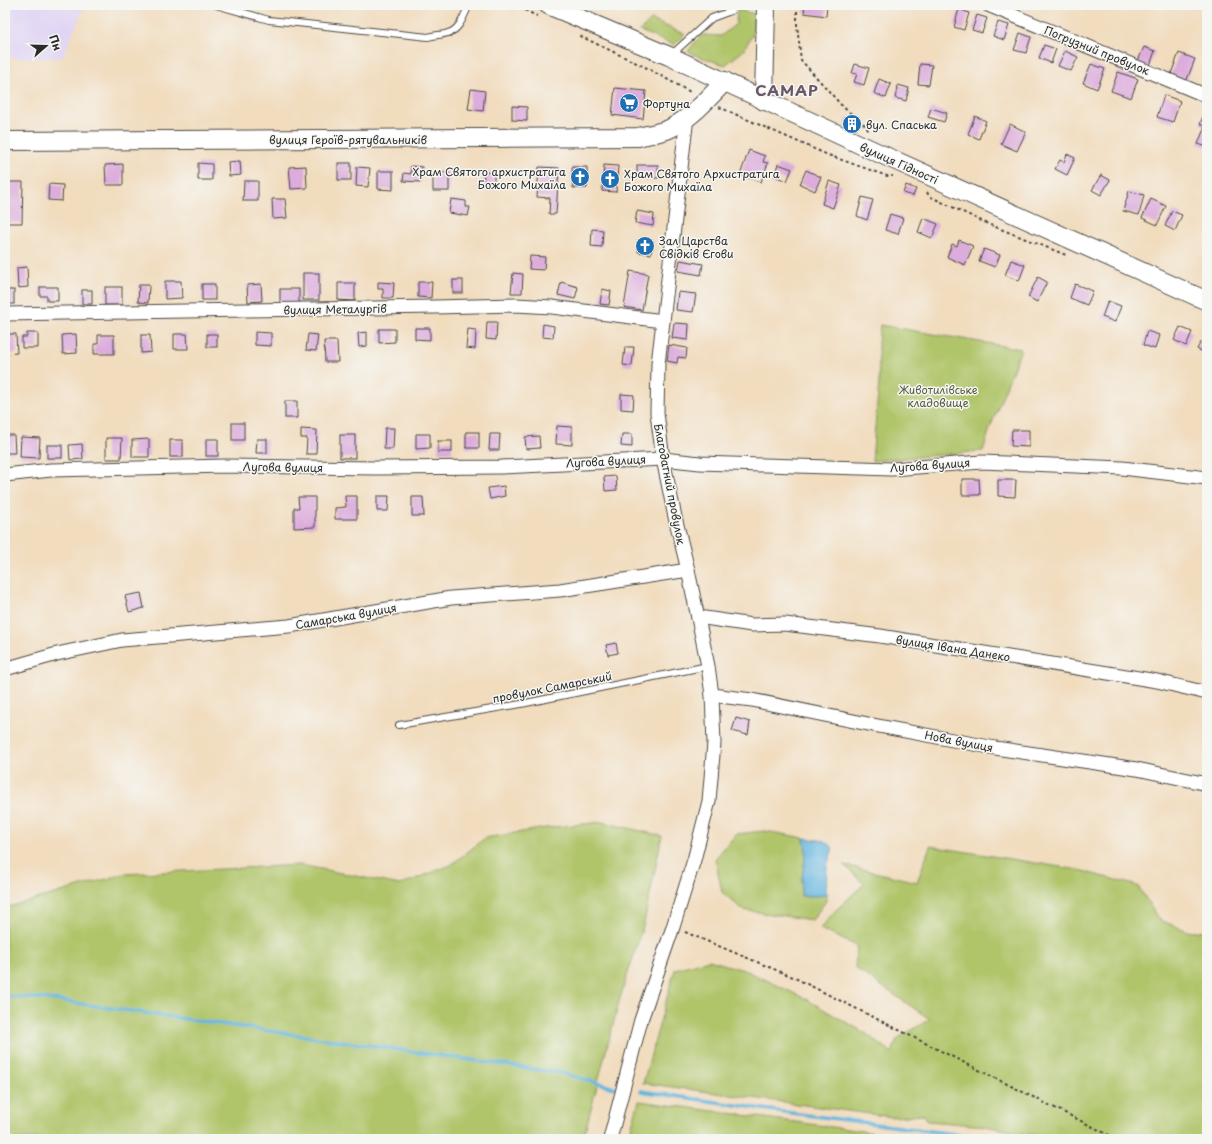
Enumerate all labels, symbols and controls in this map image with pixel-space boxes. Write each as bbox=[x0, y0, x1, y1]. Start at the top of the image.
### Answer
street label: Погрузний провулок bbox=[1042, 21, 1153, 79]
north arrow bbox=[26, 26, 66, 66]
text: Пн bbox=[45, 32, 67, 53]
district label: САМАР bbox=[755, 78, 819, 101]
supermarket icon: Фортуна bbox=[618, 92, 640, 114]
place label: Фортуна bbox=[643, 95, 690, 112]
building icon: вул. Спаська bbox=[841, 113, 863, 135]
place label: вул. Спаська bbox=[866, 116, 937, 133]
street label: вулиця Героїв-рятувальників bbox=[269, 131, 427, 148]
street label: вулиця Гідності bbox=[857, 138, 941, 188]
place label: Храм Святого архистратига Божого Михаїла bbox=[412, 163, 566, 193]
place label: Храм Святого Архистратига Божого Михаїла bbox=[624, 165, 780, 195]
church icon: Храм Святого архистратига Божого Михаїла bbox=[569, 166, 591, 188]
church icon: Храм Святого Архистратига Божого Михаїла bbox=[599, 168, 621, 190]
place label: Зал Царства Свідків Єгови bbox=[659, 232, 734, 262]
church icon: Зал Царства Свідків Єгови bbox=[634, 235, 656, 257]
street label: вулиця Металургів bbox=[283, 300, 387, 318]
park label: Животилівське кладовище bbox=[898, 381, 978, 411]
street label: Благодатний провулок bbox=[650, 422, 690, 546]
street label: Лугова вулиця bbox=[565, 450, 647, 472]
street label: Лугова вулиця bbox=[889, 454, 971, 476]
street label: Лугова вулиця bbox=[243, 458, 323, 476]
street label: Самарська вулиця bbox=[294, 599, 398, 633]
street label: вулиця Івана Данеко bbox=[895, 631, 1011, 665]
street label: провулок Самарський bbox=[491, 667, 613, 707]
street label: Нова вулиця bbox=[923, 726, 995, 756]

